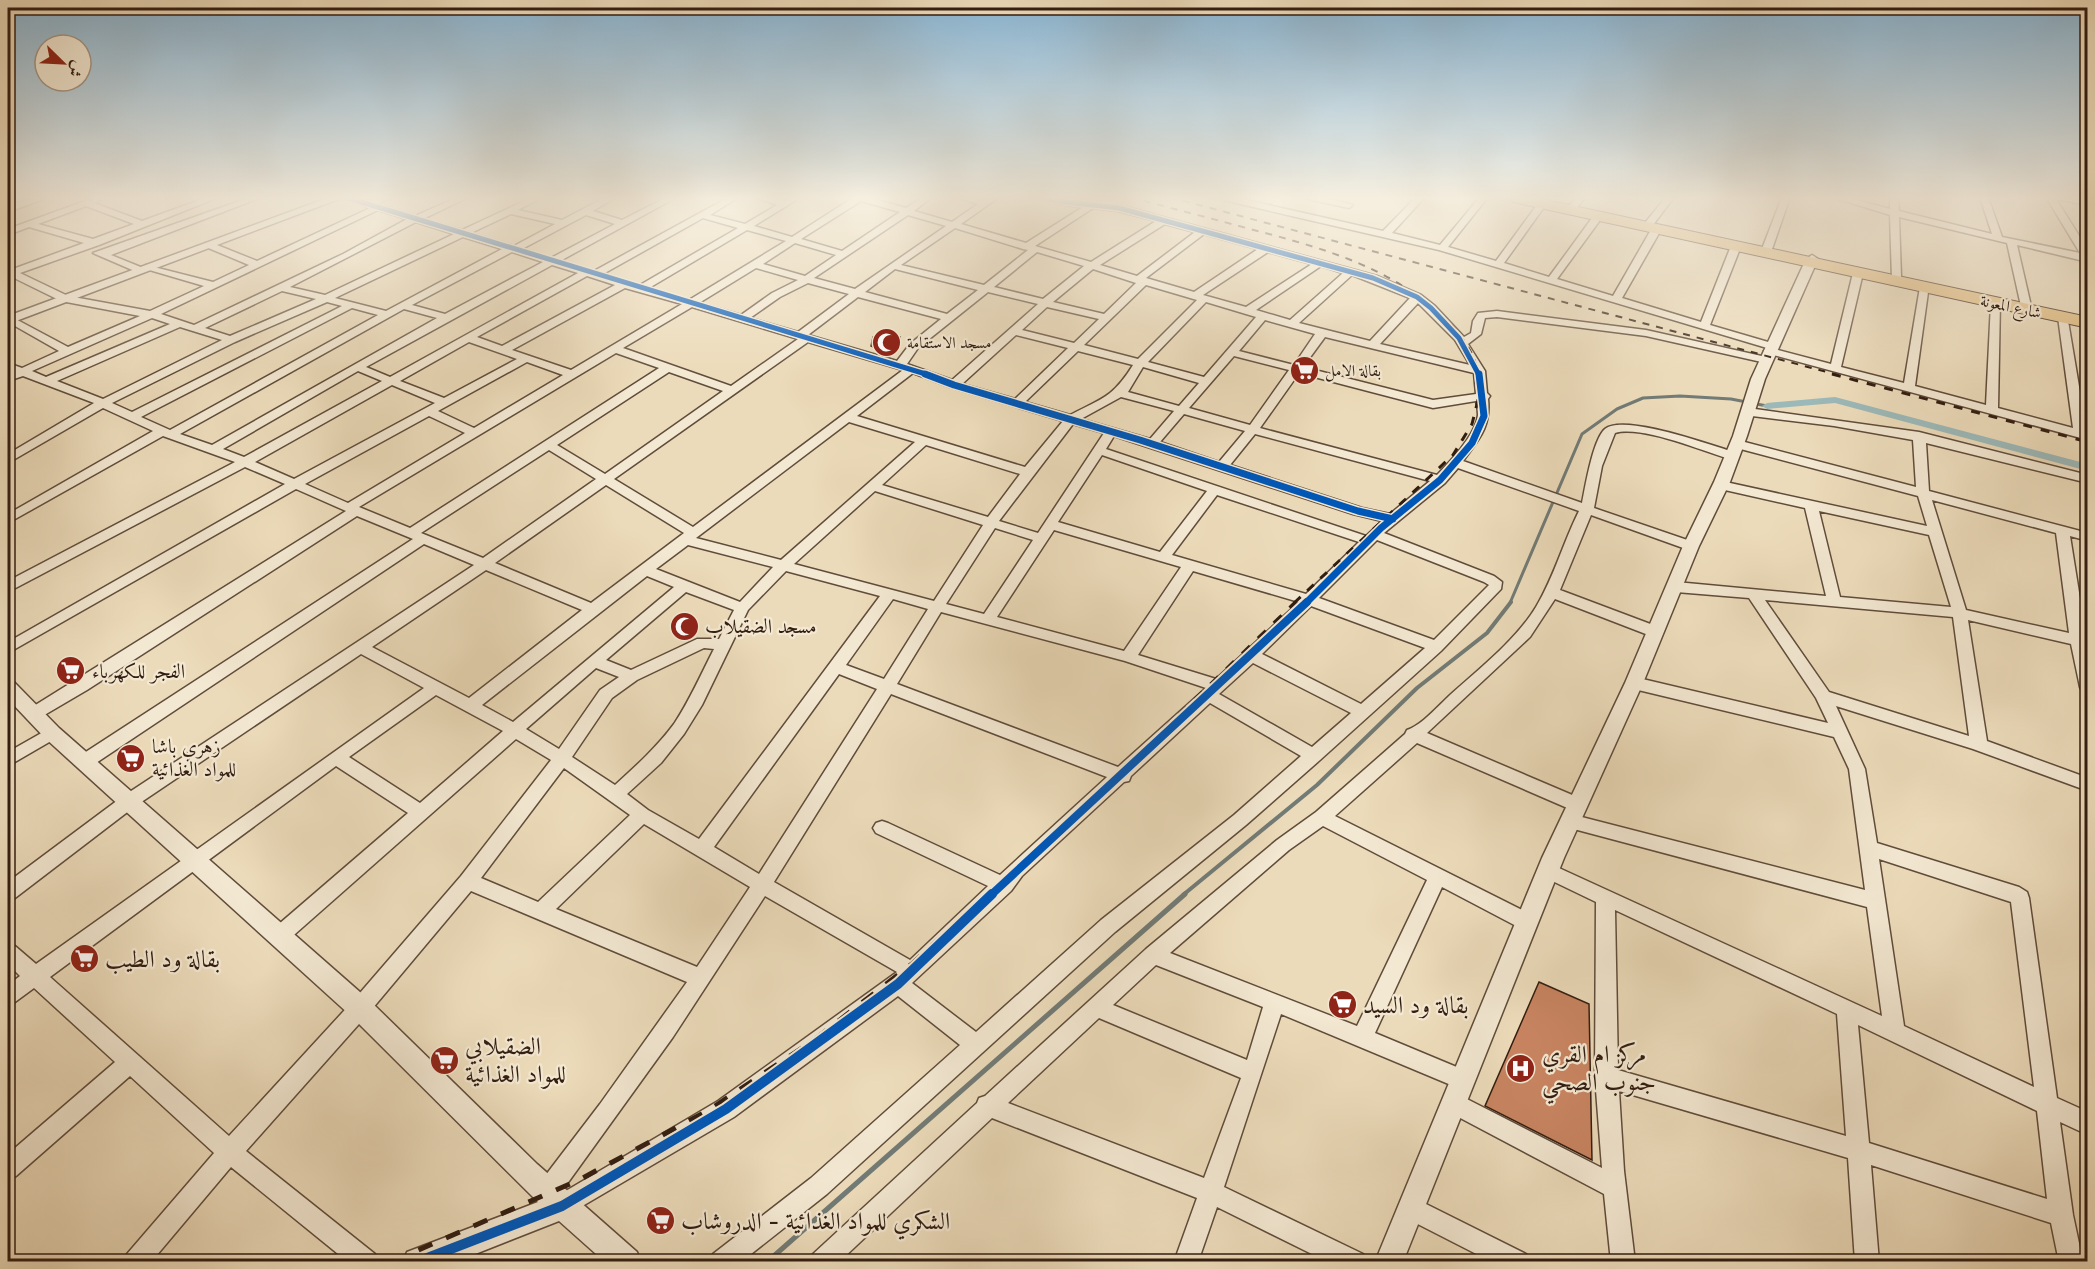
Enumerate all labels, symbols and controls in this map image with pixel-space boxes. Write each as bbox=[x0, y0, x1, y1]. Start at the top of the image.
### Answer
north arrow bbox=[33, 33, 93, 93]
text: ش bbox=[64, 58, 89, 80]
street label: شارع المعونة bbox=[1978, 290, 2043, 326]
mosque icon: مسجد الاستقامة bbox=[870, 326, 902, 358]
place label: مسجد الاستقامة bbox=[907, 332, 991, 352]
supermarket icon: بقالة الامل bbox=[1288, 354, 1320, 386]
place label: بقالة الامل bbox=[1325, 360, 1381, 382]
mosque icon: مسجد الضقيلاب bbox=[668, 610, 700, 642]
place label: مسجد الضقيلاب bbox=[705, 614, 817, 639]
supermarket icon: الفجر للكهرباء bbox=[55, 655, 87, 687]
place label: الفجر للكهرباء bbox=[92, 659, 185, 684]
place label: زهري باشا للمواد الغذائية bbox=[152, 734, 236, 782]
supermarket icon: زهري باشا للمواد الغذائية bbox=[115, 742, 147, 774]
supermarket icon: بقالة ود الطيب bbox=[68, 943, 100, 975]
place label: بقالة ود الطيب bbox=[105, 944, 220, 975]
supermarket icon: بقالة ود السيد bbox=[1326, 989, 1358, 1021]
place label: بقالة ود السيد bbox=[1363, 990, 1469, 1019]
place label: الضقيلابي للمواد الغذائية bbox=[465, 1031, 566, 1089]
place label: مركز ام القري جنوب الصحي bbox=[1542, 1039, 1656, 1105]
supermarket icon: الضقيلابي للمواد الغذائية bbox=[428, 1044, 460, 1076]
hospital icon: مركز ام القري جنوب الصحي bbox=[1505, 1052, 1537, 1084]
supermarket icon: الشكري للمواد الغذائية - الدروشاب bbox=[644, 1205, 676, 1237]
place label: الشكري للمواد الغذائية - الدروشاب bbox=[681, 1206, 950, 1240]

